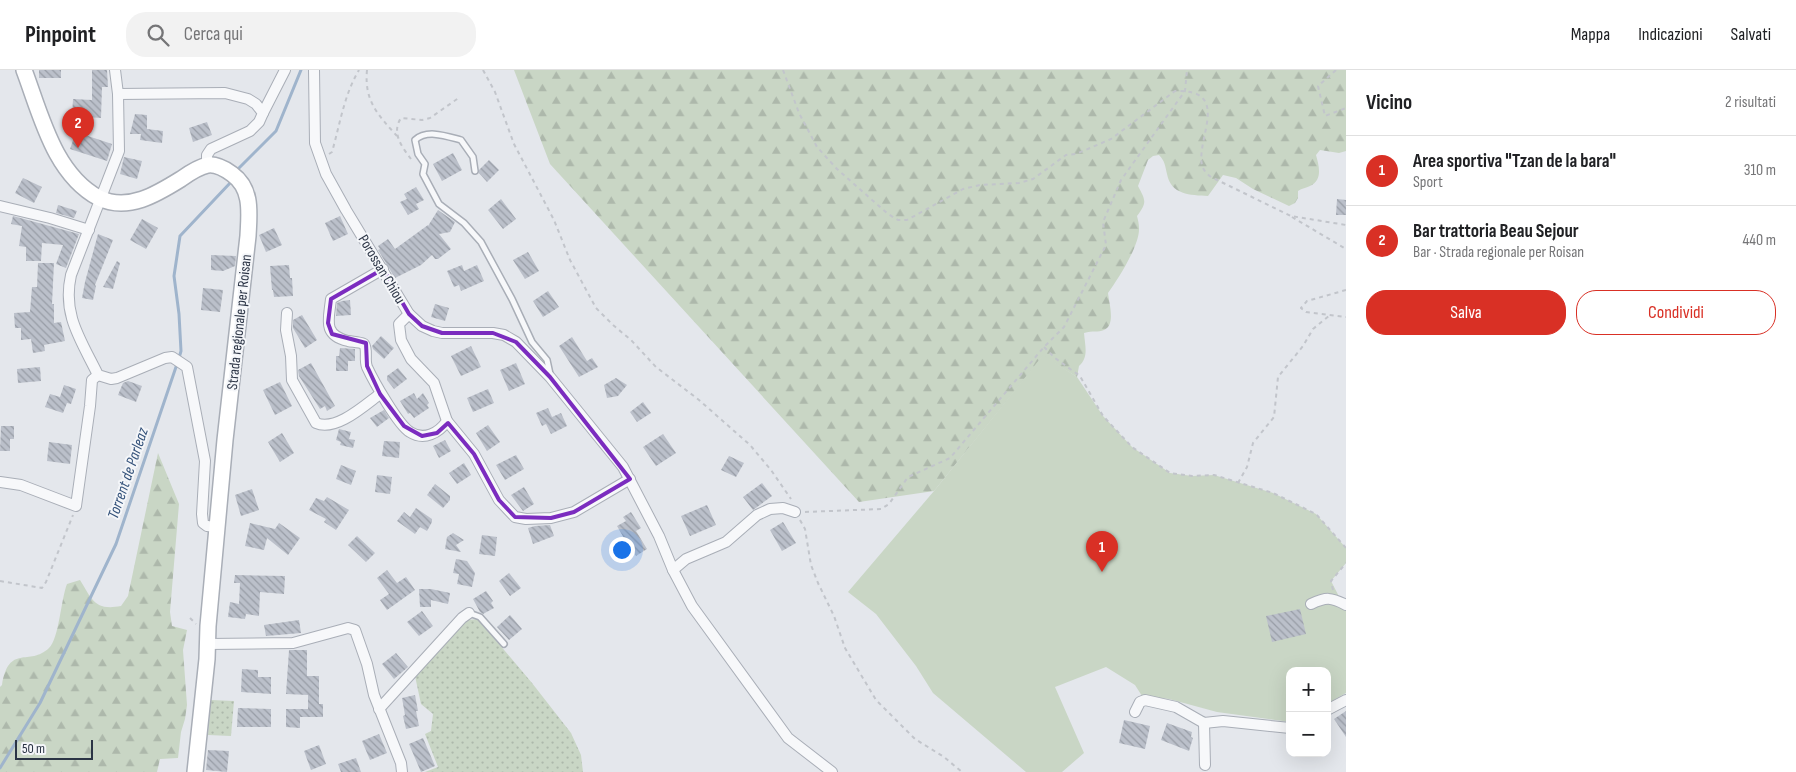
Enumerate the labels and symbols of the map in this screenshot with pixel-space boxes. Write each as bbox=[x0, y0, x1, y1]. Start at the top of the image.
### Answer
pin: 2 bbox=[62, 107, 94, 148]
street label: Porossan Chiou bbox=[354, 231, 410, 307]
street label: Strada regionale per Roisan bbox=[223, 253, 256, 391]
water label: Torrent de Parleaz bbox=[104, 424, 153, 522]
pin: 1 bbox=[1086, 531, 1118, 572]
your location bbox=[609, 537, 635, 563]
scale bar bbox=[15, 737, 92, 760]

